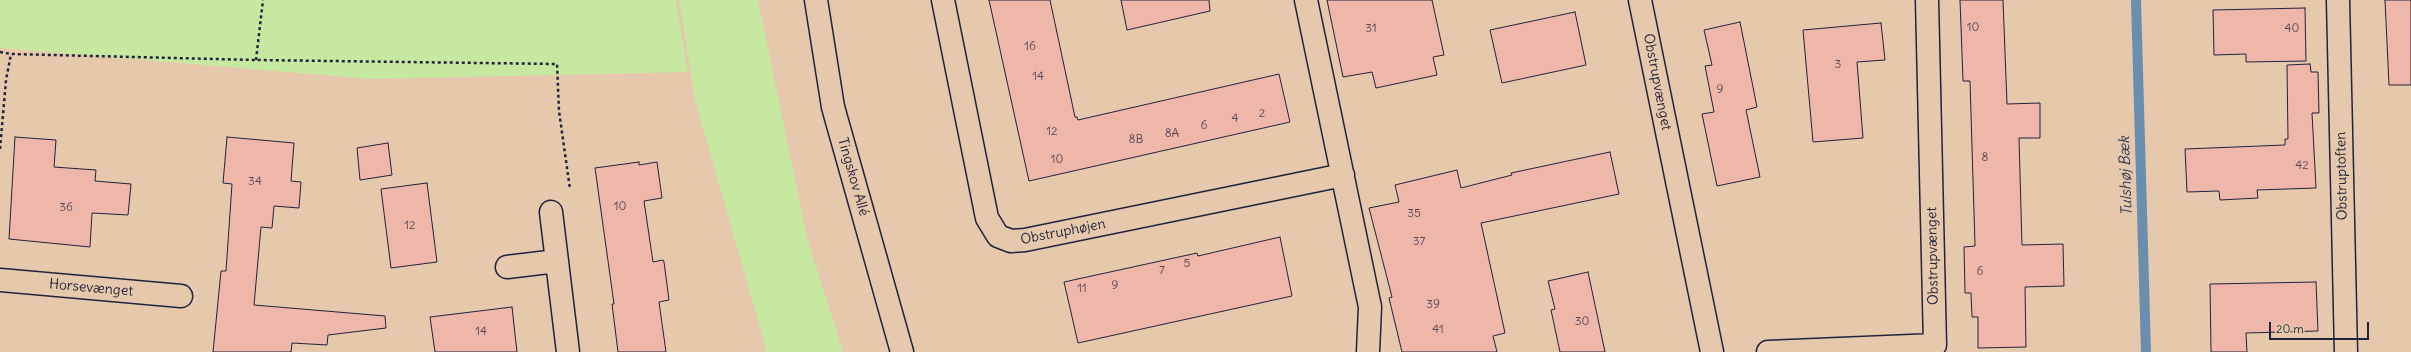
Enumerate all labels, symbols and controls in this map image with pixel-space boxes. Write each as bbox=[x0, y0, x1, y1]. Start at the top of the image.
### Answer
house number: 10 bbox=[1967, 21, 1979, 35]
house number: 31 bbox=[1365, 22, 1377, 36]
house number: 40 bbox=[2285, 22, 2299, 36]
street label: Obstrupvænget bbox=[1639, 32, 1675, 132]
house number: 16 bbox=[1024, 40, 1036, 54]
house number: 3 bbox=[1835, 58, 1841, 72]
house number: 14 bbox=[1032, 70, 1044, 84]
house number: 9 bbox=[1717, 83, 1723, 97]
house number: 2 bbox=[1259, 107, 1265, 121]
house number: 4 bbox=[1232, 112, 1238, 126]
house number: 6 bbox=[1201, 119, 1207, 133]
house number: 12 bbox=[1046, 125, 1058, 139]
house number: 8A bbox=[1165, 127, 1179, 141]
street label: Obstruptoften bbox=[2333, 132, 2351, 220]
house number: 8B bbox=[1129, 133, 1143, 147]
street label: Tingskov Allé bbox=[834, 136, 872, 218]
water label: Tulshøj Bæk bbox=[2116, 136, 2136, 216]
house number: 8 bbox=[1982, 151, 1988, 165]
house number: 10 bbox=[1051, 153, 1063, 167]
house number: 42 bbox=[2295, 159, 2309, 173]
house number: 34 bbox=[248, 175, 262, 189]
house number: 10 bbox=[614, 200, 626, 214]
house number: 36 bbox=[59, 201, 73, 215]
house number: 35 bbox=[1407, 207, 1421, 221]
street label: Obstrupvænget bbox=[1924, 207, 1942, 305]
street label: Obstruphøjen bbox=[1019, 216, 1107, 248]
house number: 12 bbox=[404, 219, 416, 233]
house number: 37 bbox=[1413, 235, 1425, 249]
house number: 5 bbox=[1184, 257, 1190, 271]
house number: 7 bbox=[1159, 264, 1165, 278]
house number: 6 bbox=[1977, 265, 1983, 279]
street label: Horsevænget bbox=[48, 276, 134, 300]
house number: 9 bbox=[1112, 279, 1118, 293]
house number: 11 bbox=[1077, 282, 1087, 296]
house number: 39 bbox=[1426, 298, 1440, 312]
scale bar bbox=[2271, 314, 2371, 340]
house number: 30 bbox=[1575, 315, 1589, 329]
text: 20 m bbox=[2276, 321, 2304, 336]
house number: 41 bbox=[1432, 323, 1444, 337]
house number: 14 bbox=[475, 325, 487, 339]

